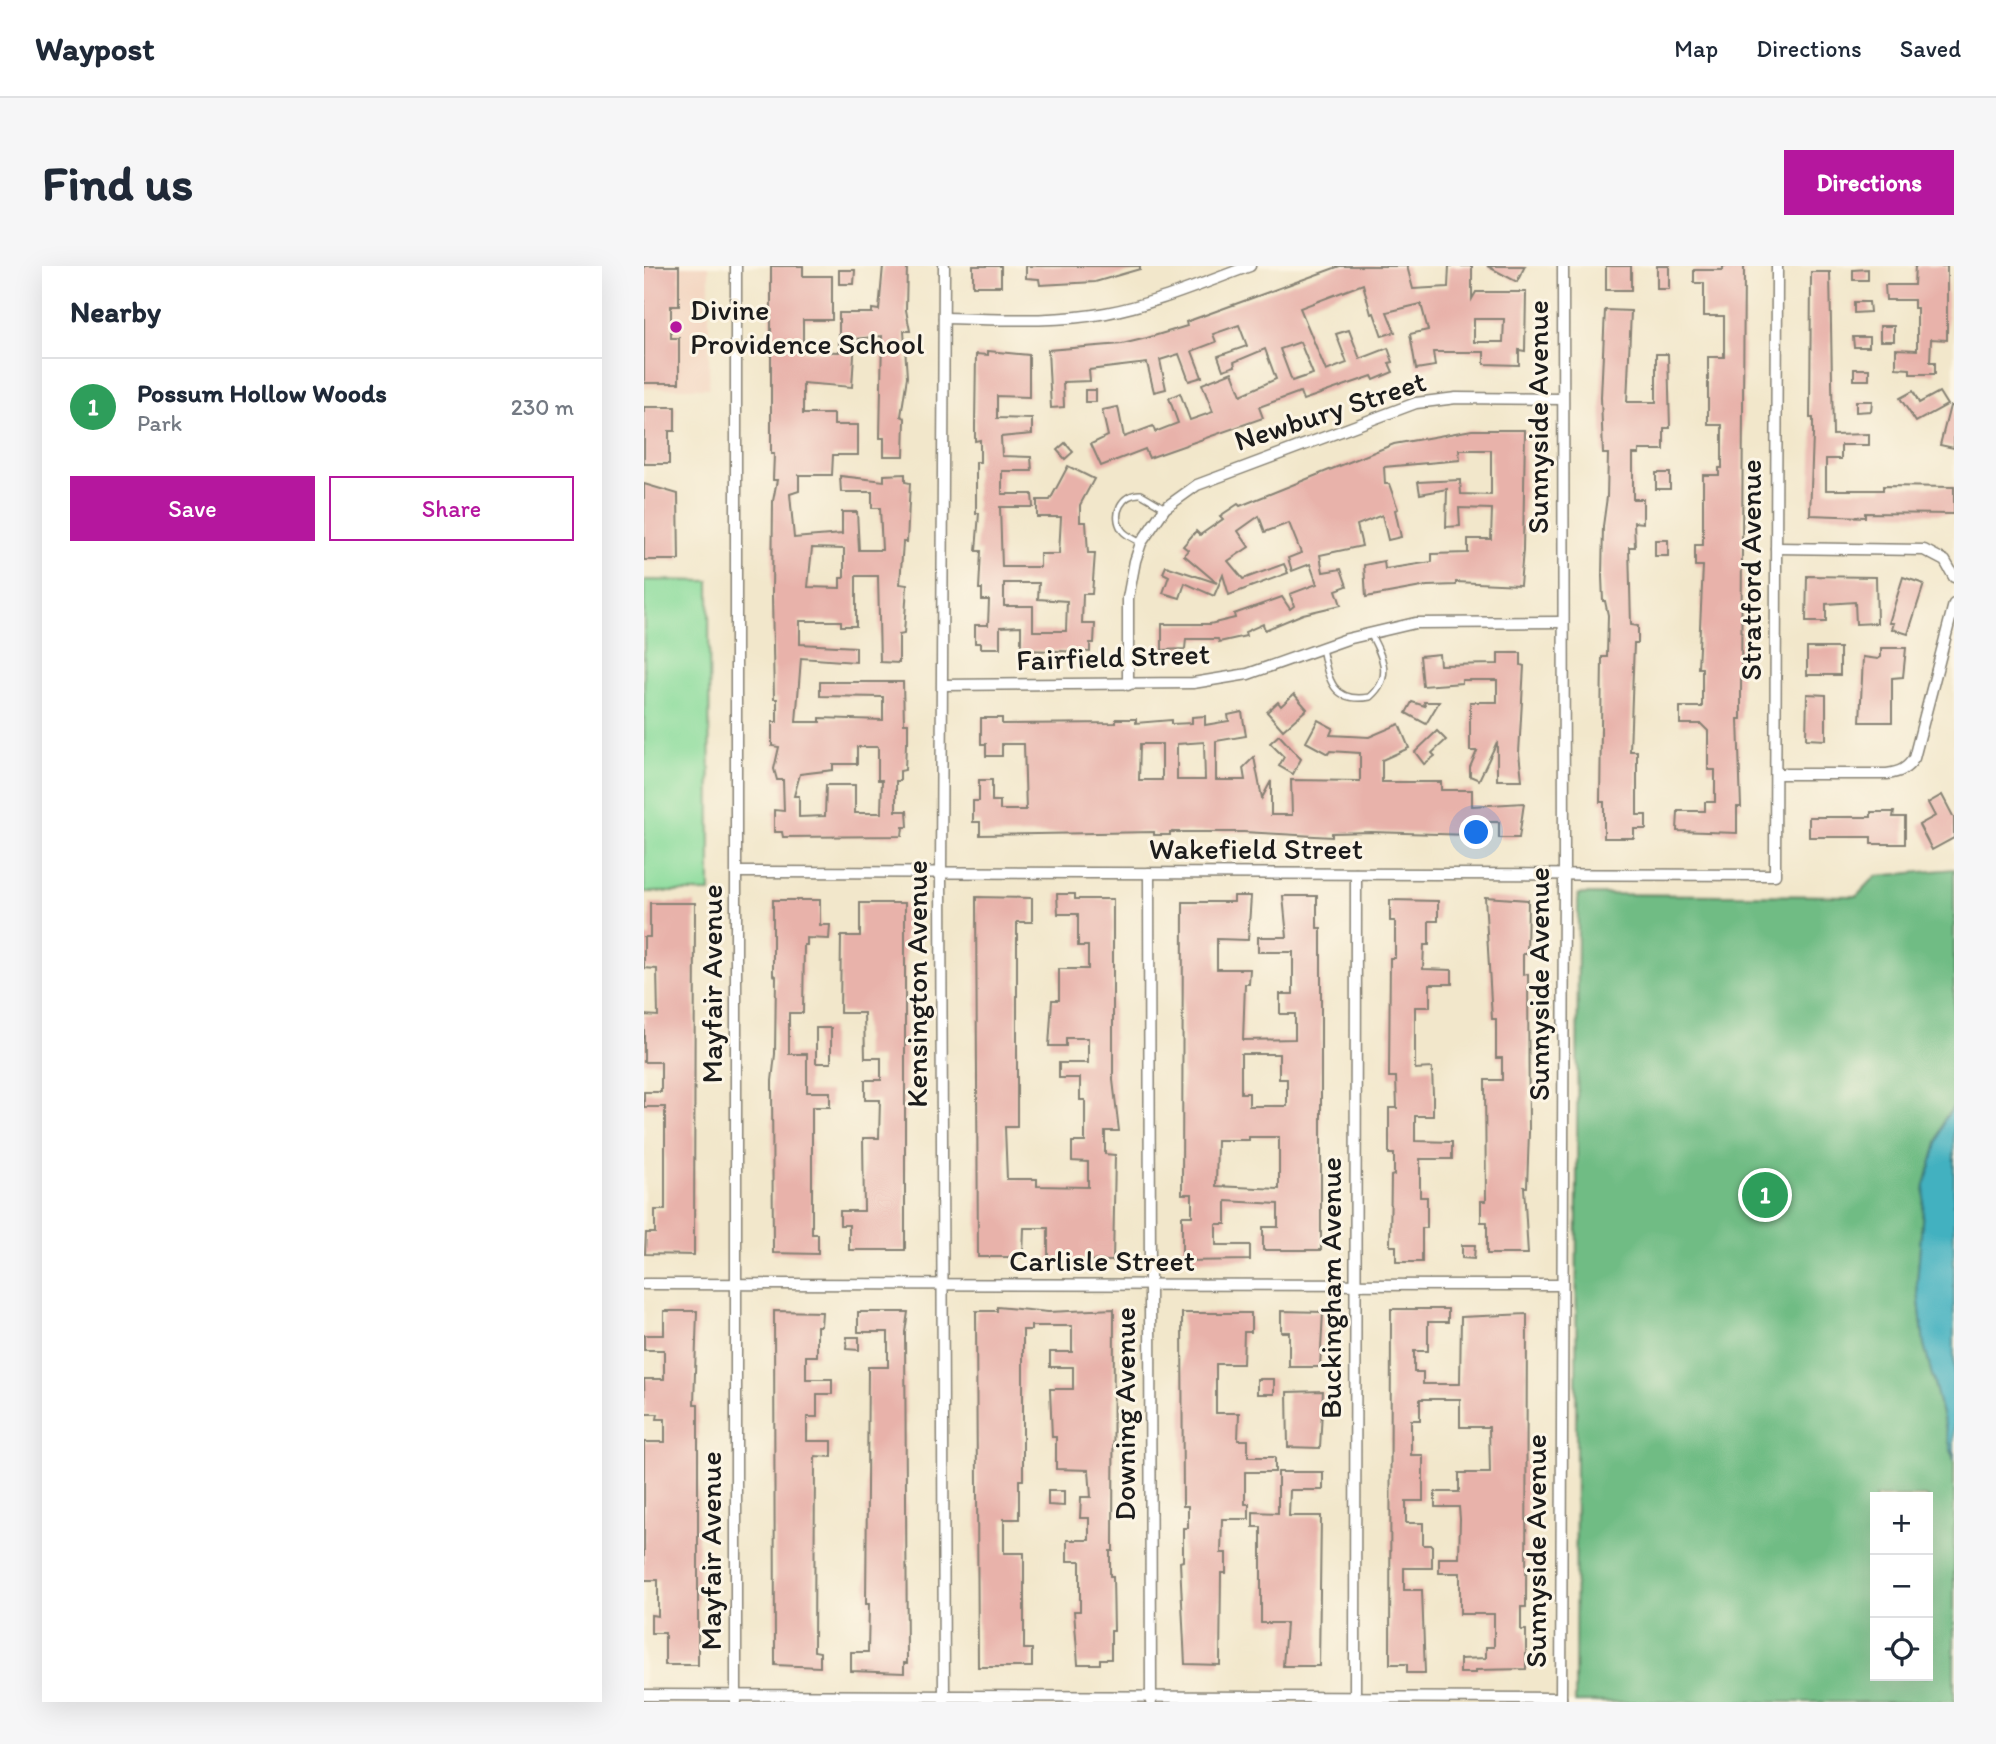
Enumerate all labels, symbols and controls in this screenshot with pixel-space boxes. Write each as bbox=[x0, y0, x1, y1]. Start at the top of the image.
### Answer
text: Waypost bbox=[35, 29, 155, 68]
text: Map bbox=[1674, 34, 1718, 63]
text: Directions bbox=[1756, 34, 1862, 63]
text: Saved bbox=[1900, 34, 1961, 63]
button: Directions bbox=[1784, 150, 1954, 215]
text: Find us bbox=[42, 153, 193, 212]
place label: Divine Providence School bbox=[690, 291, 925, 362]
text: Nearby bbox=[70, 293, 161, 330]
street label: Sunnyside Avenue bbox=[1519, 300, 1556, 534]
marker: Divine Providence School bbox=[668, 319, 684, 335]
street label: Newbury Street bbox=[1229, 362, 1430, 459]
text: Possum Hollow Woods bbox=[137, 377, 387, 409]
text: 1 bbox=[88, 393, 98, 421]
text: 230 m bbox=[511, 393, 574, 421]
text: Park bbox=[137, 409, 182, 437]
street label: Stratford Avenue bbox=[1732, 459, 1769, 681]
button: Save bbox=[70, 476, 315, 541]
button: Share bbox=[329, 476, 574, 541]
street label: Fairfield Street bbox=[1015, 635, 1211, 678]
your location bbox=[1459, 815, 1493, 849]
street label: Wakefield Street bbox=[1149, 830, 1363, 867]
street label: Kensington Avenue bbox=[898, 860, 935, 1108]
street label: Sunnyside Avenue bbox=[1520, 867, 1557, 1101]
street label: Mayfair Avenue bbox=[693, 884, 730, 1084]
street label: Buckingham Avenue bbox=[1312, 1157, 1349, 1419]
pin: 1 bbox=[1742, 1169, 1788, 1221]
street label: Carlisle Street bbox=[1009, 1242, 1195, 1279]
street label: Downing Avenue bbox=[1106, 1307, 1143, 1521]
street label: Sunnyside Avenue bbox=[1517, 1434, 1554, 1668]
street label: Mayfair Avenue bbox=[692, 1451, 729, 1651]
map controls bbox=[1870, 1492, 1933, 1681]
button: + bbox=[1870, 1492, 1933, 1555]
button: − bbox=[1870, 1555, 1933, 1618]
button: locate bbox=[1870, 1618, 1933, 1681]

